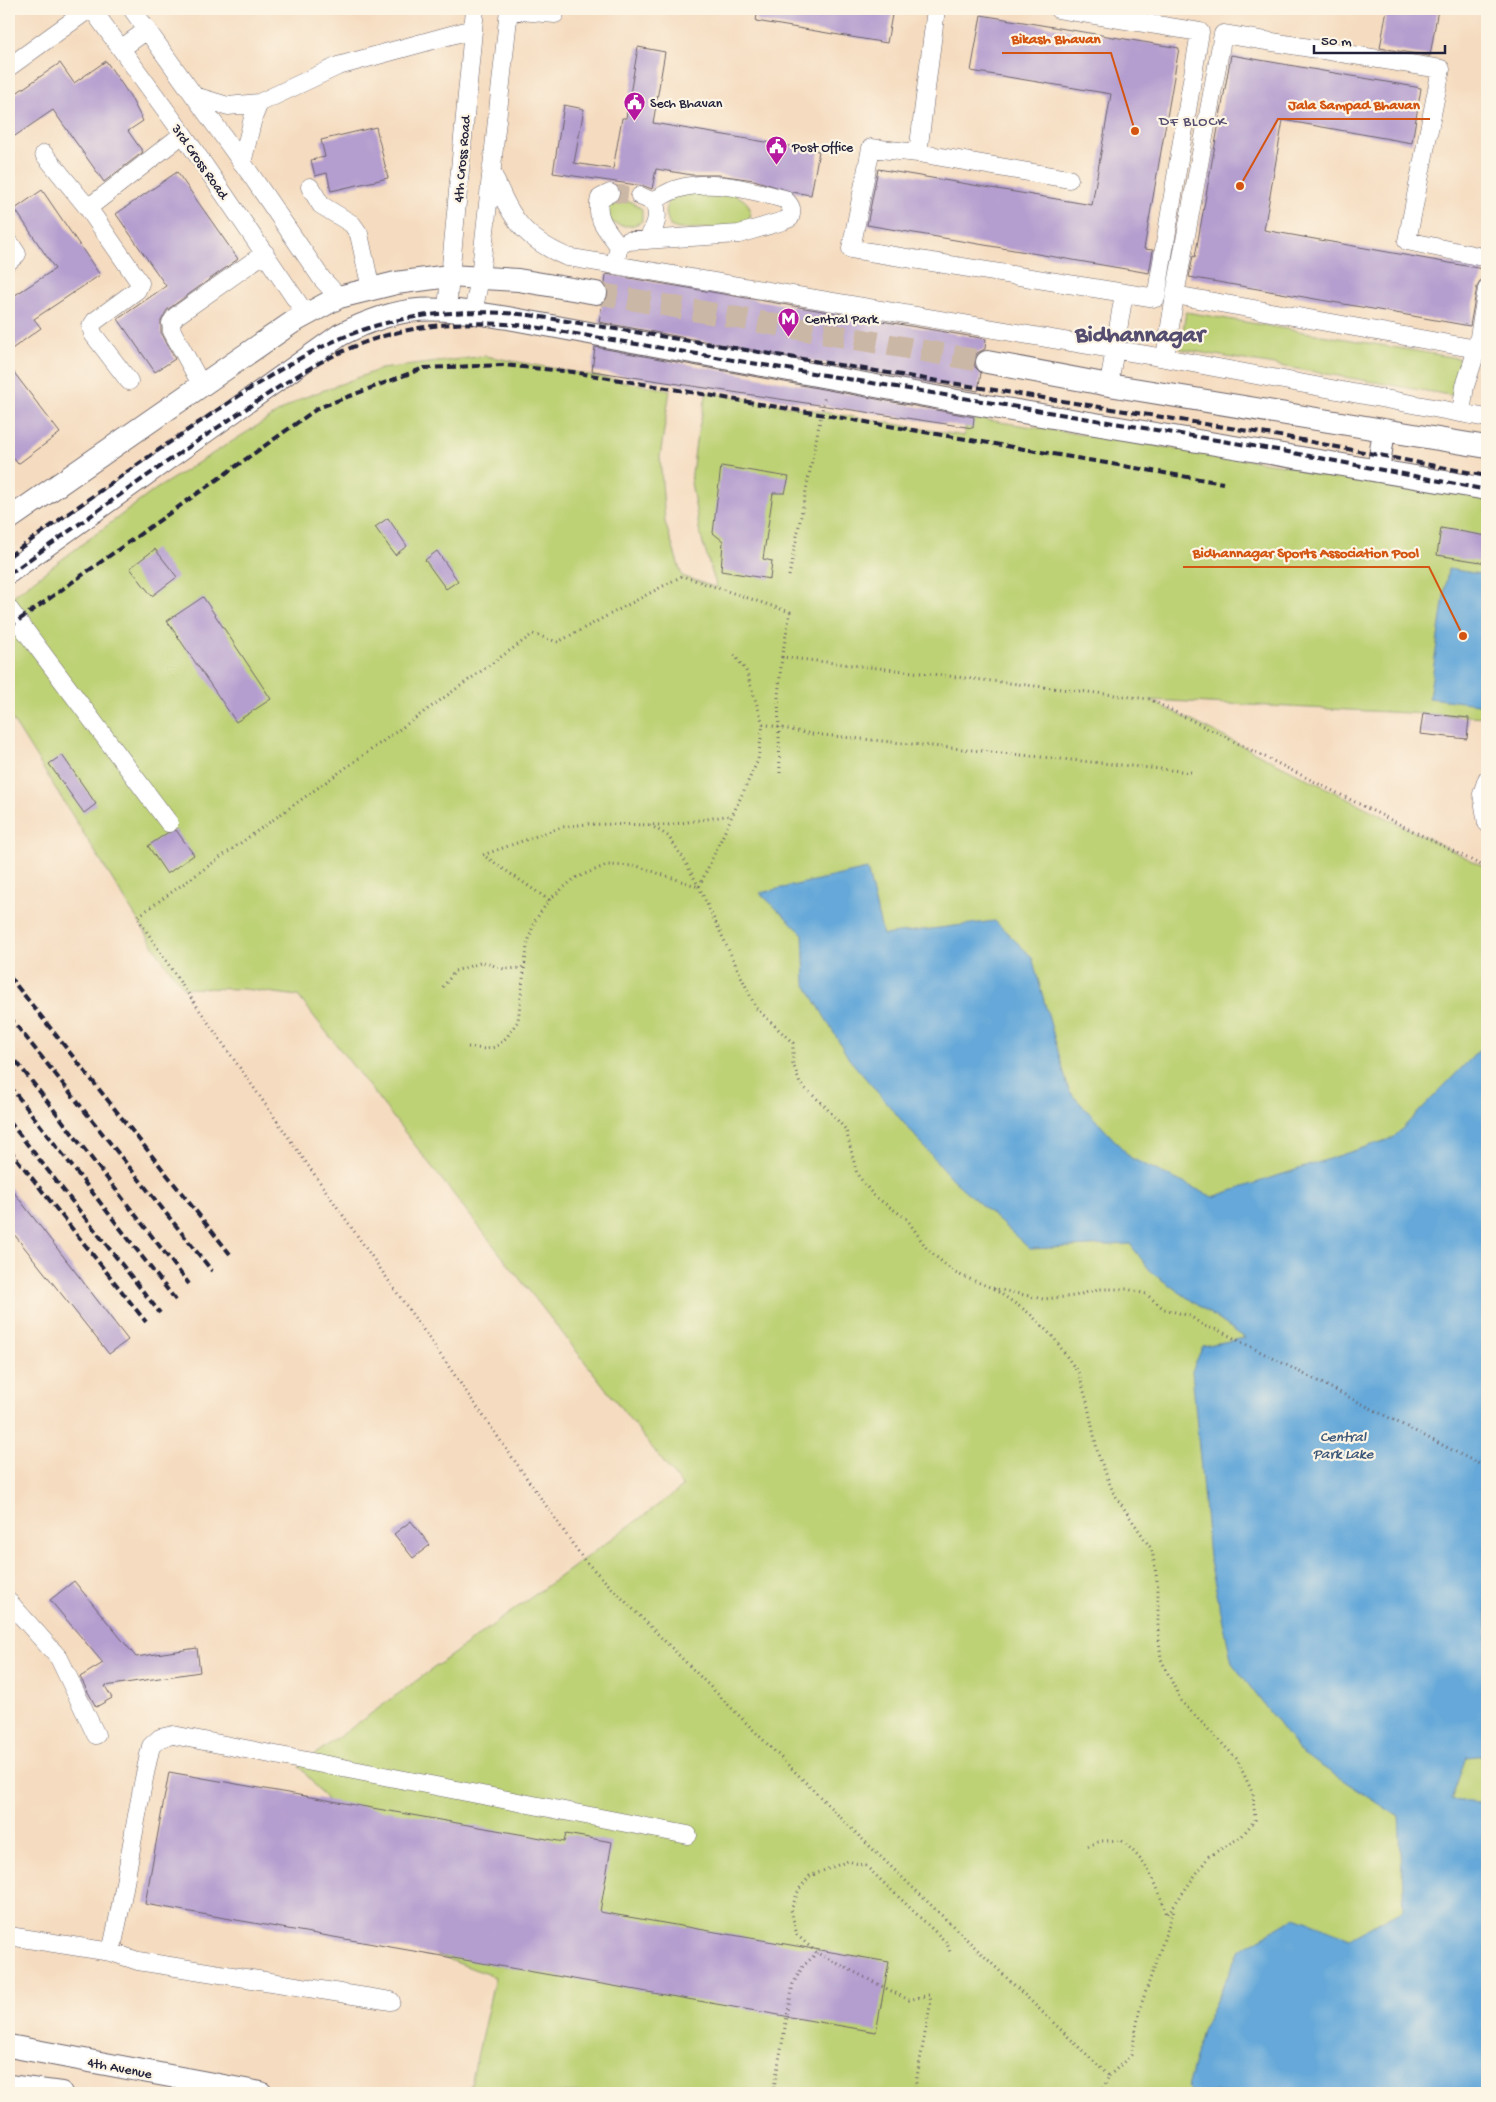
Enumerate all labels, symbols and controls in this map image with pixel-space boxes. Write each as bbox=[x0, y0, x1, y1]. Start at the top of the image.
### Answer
scale bar bbox=[1314, 22, 1445, 54]
callout: Bikash Bhavan bbox=[1002, 23, 1111, 53]
text: Bikash Bhavan bbox=[1010, 31, 1101, 49]
text: 50 m bbox=[1321, 33, 1352, 51]
callout: Jala Sampad Bhavan bbox=[1278, 89, 1430, 119]
public building icon: Sech Bhavan bbox=[622, 90, 646, 121]
place label: Sech Bhavan bbox=[650, 96, 723, 113]
text: Jala Sampad Bhavan bbox=[1287, 97, 1421, 115]
street label: 4th Cross Road bbox=[451, 113, 476, 203]
district label: DF BLOCK bbox=[1158, 113, 1228, 131]
street label: 3rd Cross Road bbox=[166, 121, 232, 205]
public building icon: Post Office bbox=[764, 134, 788, 165]
place label: Post Office bbox=[791, 140, 854, 157]
metro station icon: Central Park bbox=[777, 306, 801, 337]
place label: Central Park bbox=[805, 312, 880, 329]
district label: Bidhannagar bbox=[1074, 322, 1207, 351]
callout: Bidhannagar Sports Association Pool bbox=[1183, 537, 1429, 567]
text: Bidhannagar Sports Association Pool bbox=[1192, 545, 1420, 563]
water label: Central Park Lake bbox=[1313, 1429, 1374, 1464]
street label: 4th Avenue bbox=[86, 2055, 154, 2084]

